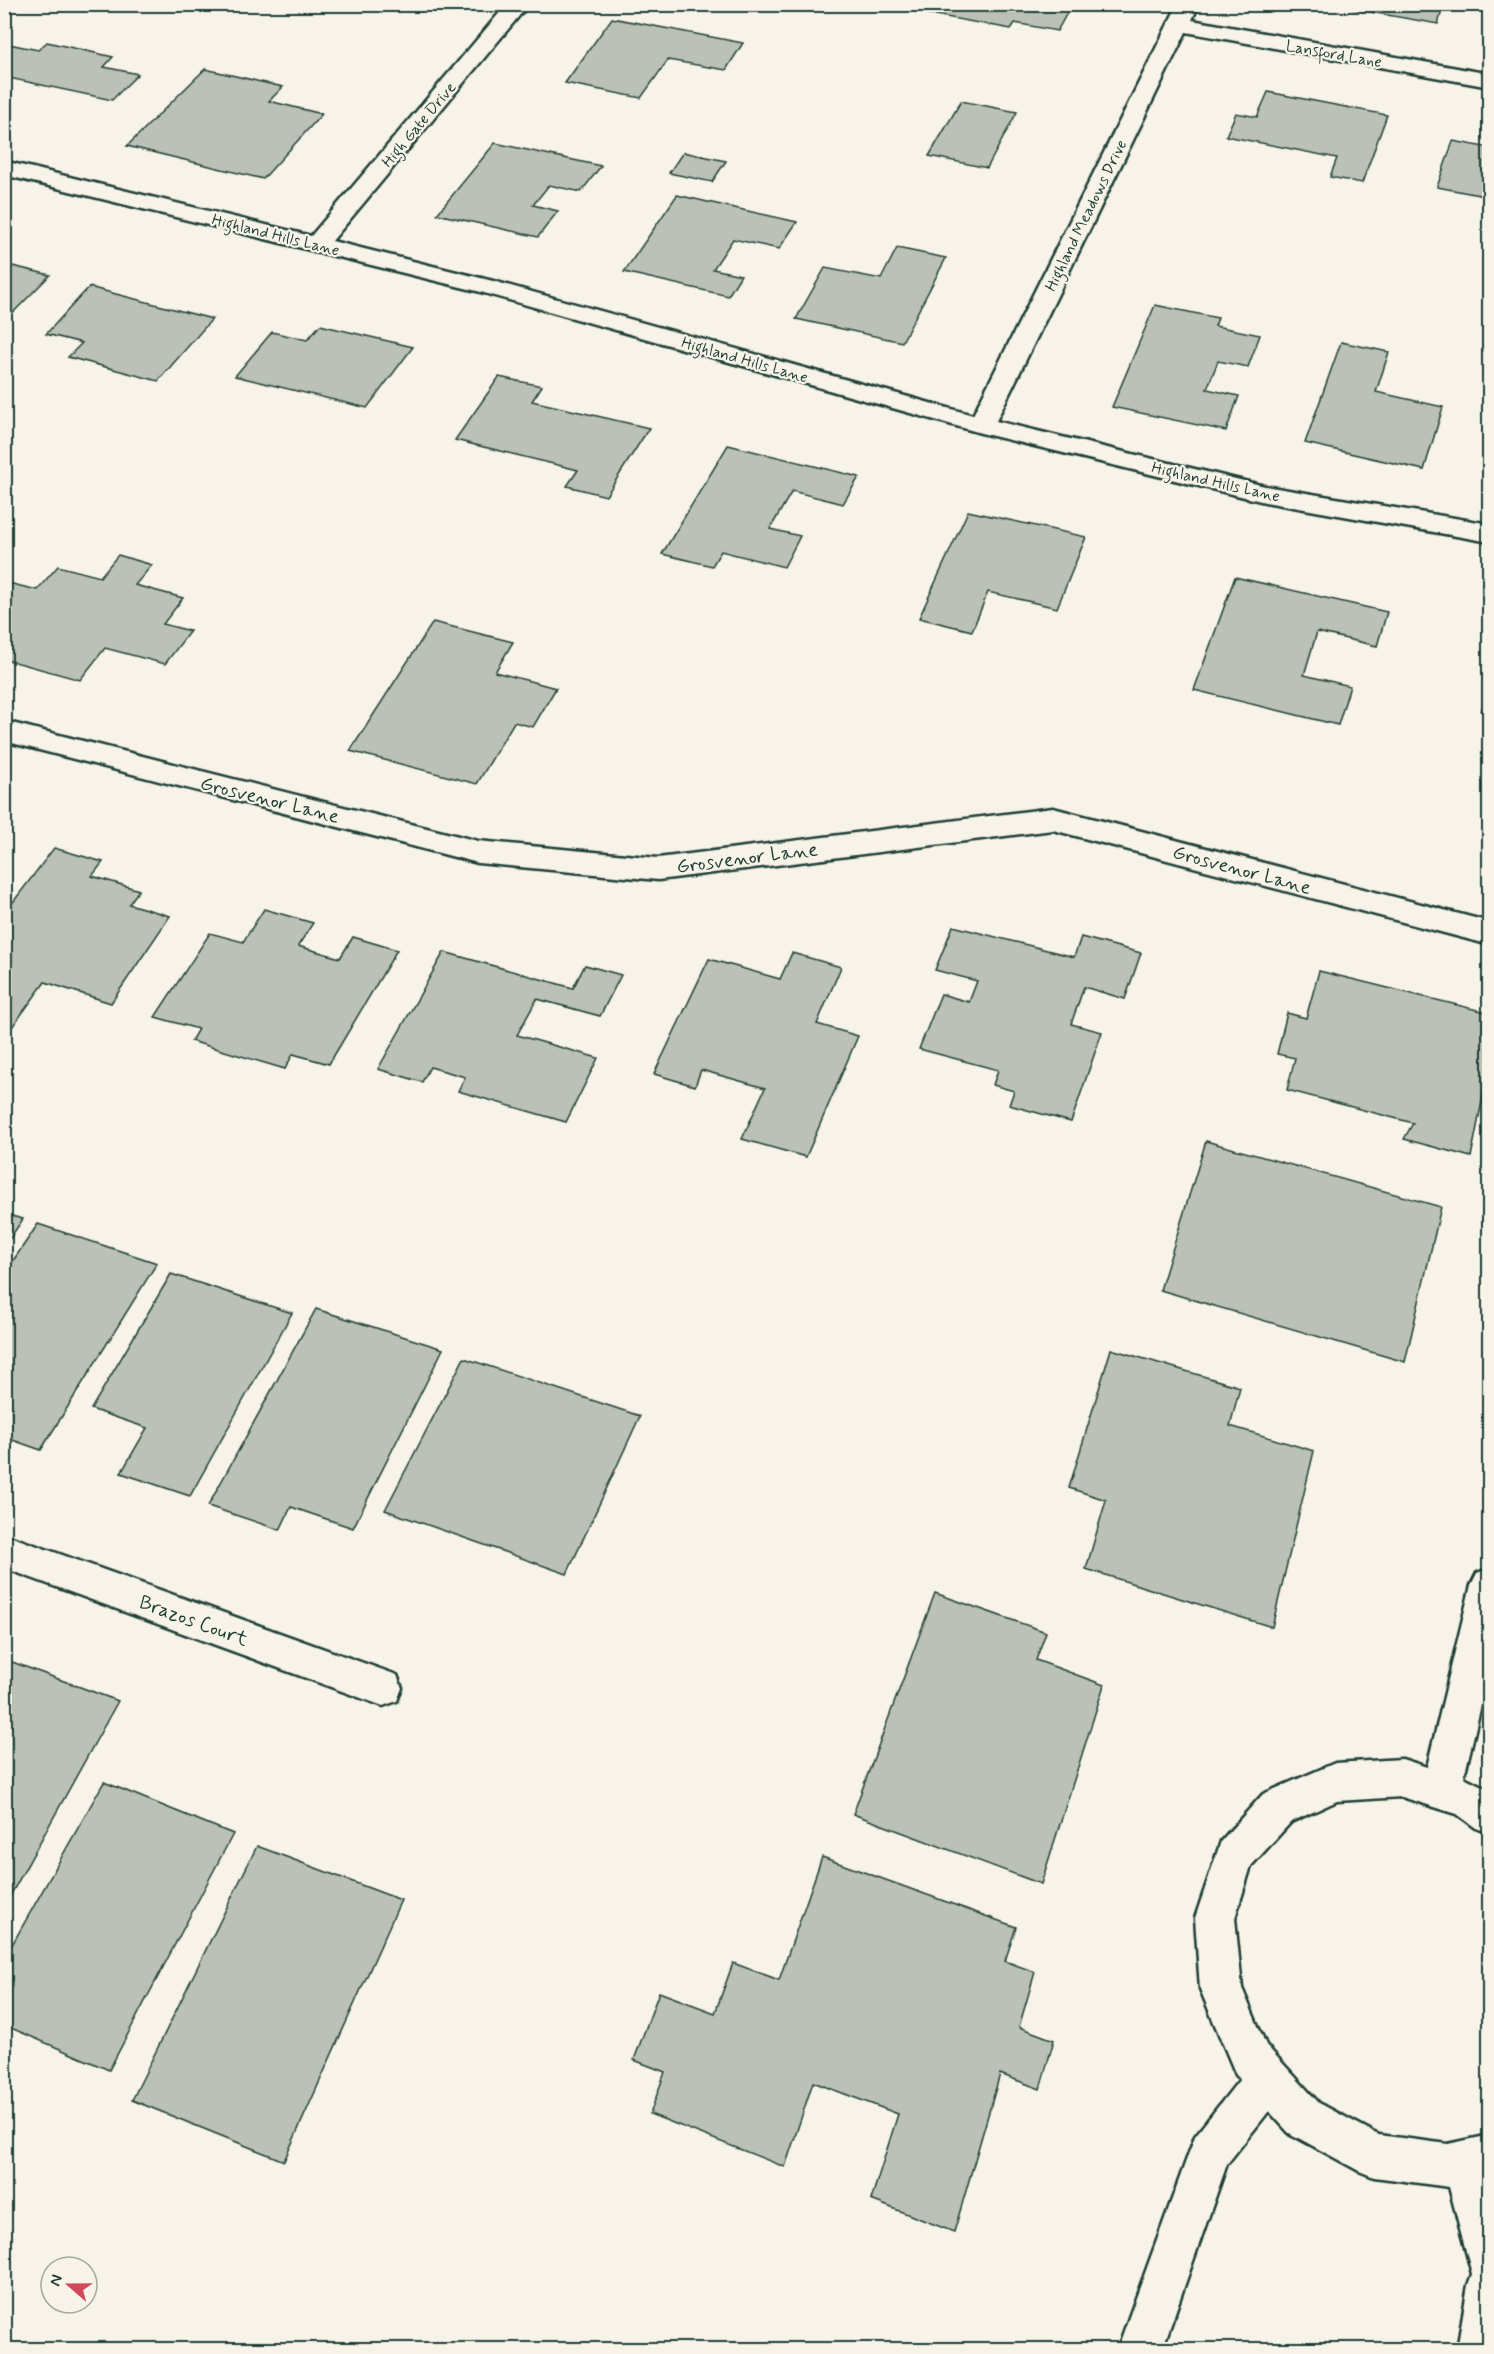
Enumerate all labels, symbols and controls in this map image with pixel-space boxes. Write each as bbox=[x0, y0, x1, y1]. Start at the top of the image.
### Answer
street label: Lansford Lane bbox=[1284, 36, 1383, 75]
street label: High Gate Drive bbox=[377, 78, 462, 173]
street label: Highland Meadows Drive bbox=[1040, 136, 1133, 295]
street label: Highland Hills Lane bbox=[209, 209, 342, 262]
street label: Highland Hills Lane bbox=[678, 332, 810, 390]
street label: Highland Hills Lane bbox=[1149, 457, 1282, 508]
street label: Grosvenor Lane bbox=[197, 770, 342, 831]
street label: Grosvenor Lane bbox=[675, 836, 820, 881]
street label: Grosvenor Lane bbox=[1169, 839, 1314, 902]
street label: Brazos Court bbox=[135, 1589, 252, 1654]
north arrow bbox=[39, 2255, 99, 2315]
text: N bbox=[45, 2272, 68, 2289]

